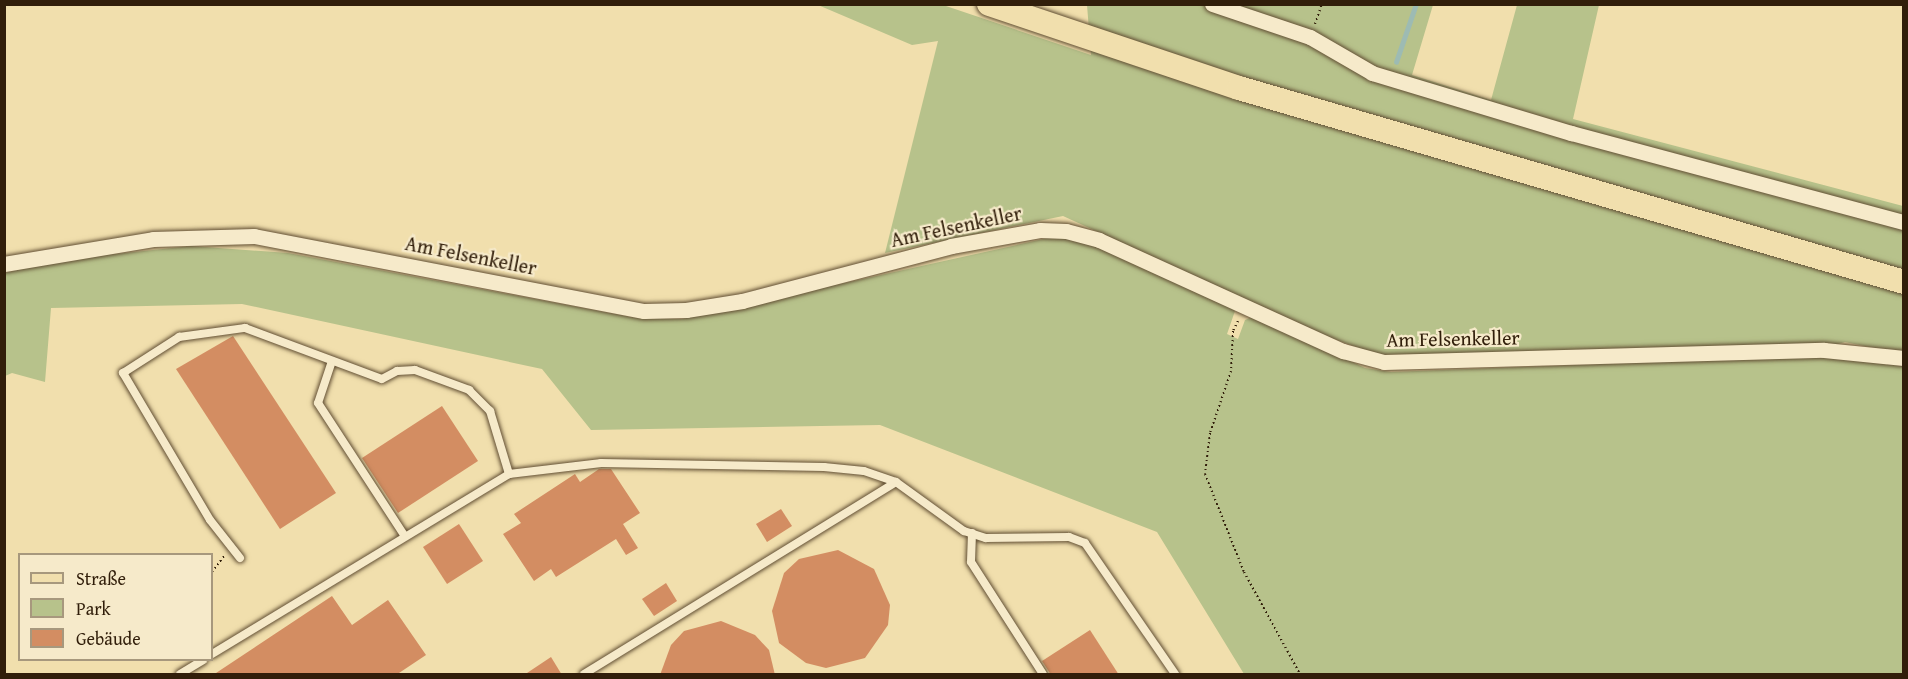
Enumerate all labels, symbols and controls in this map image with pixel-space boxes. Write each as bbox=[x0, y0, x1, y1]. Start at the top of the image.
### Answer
street label: Am Felsenkeller bbox=[888, 200, 1024, 252]
street label: Am Felsenkeller bbox=[403, 230, 539, 280]
street label: Am Felsenkeller bbox=[1386, 325, 1520, 351]
legend bbox=[18, 553, 213, 661]
text: Straße bbox=[76, 565, 126, 592]
text: Park bbox=[76, 595, 111, 622]
text: Gebäude bbox=[76, 625, 141, 652]

